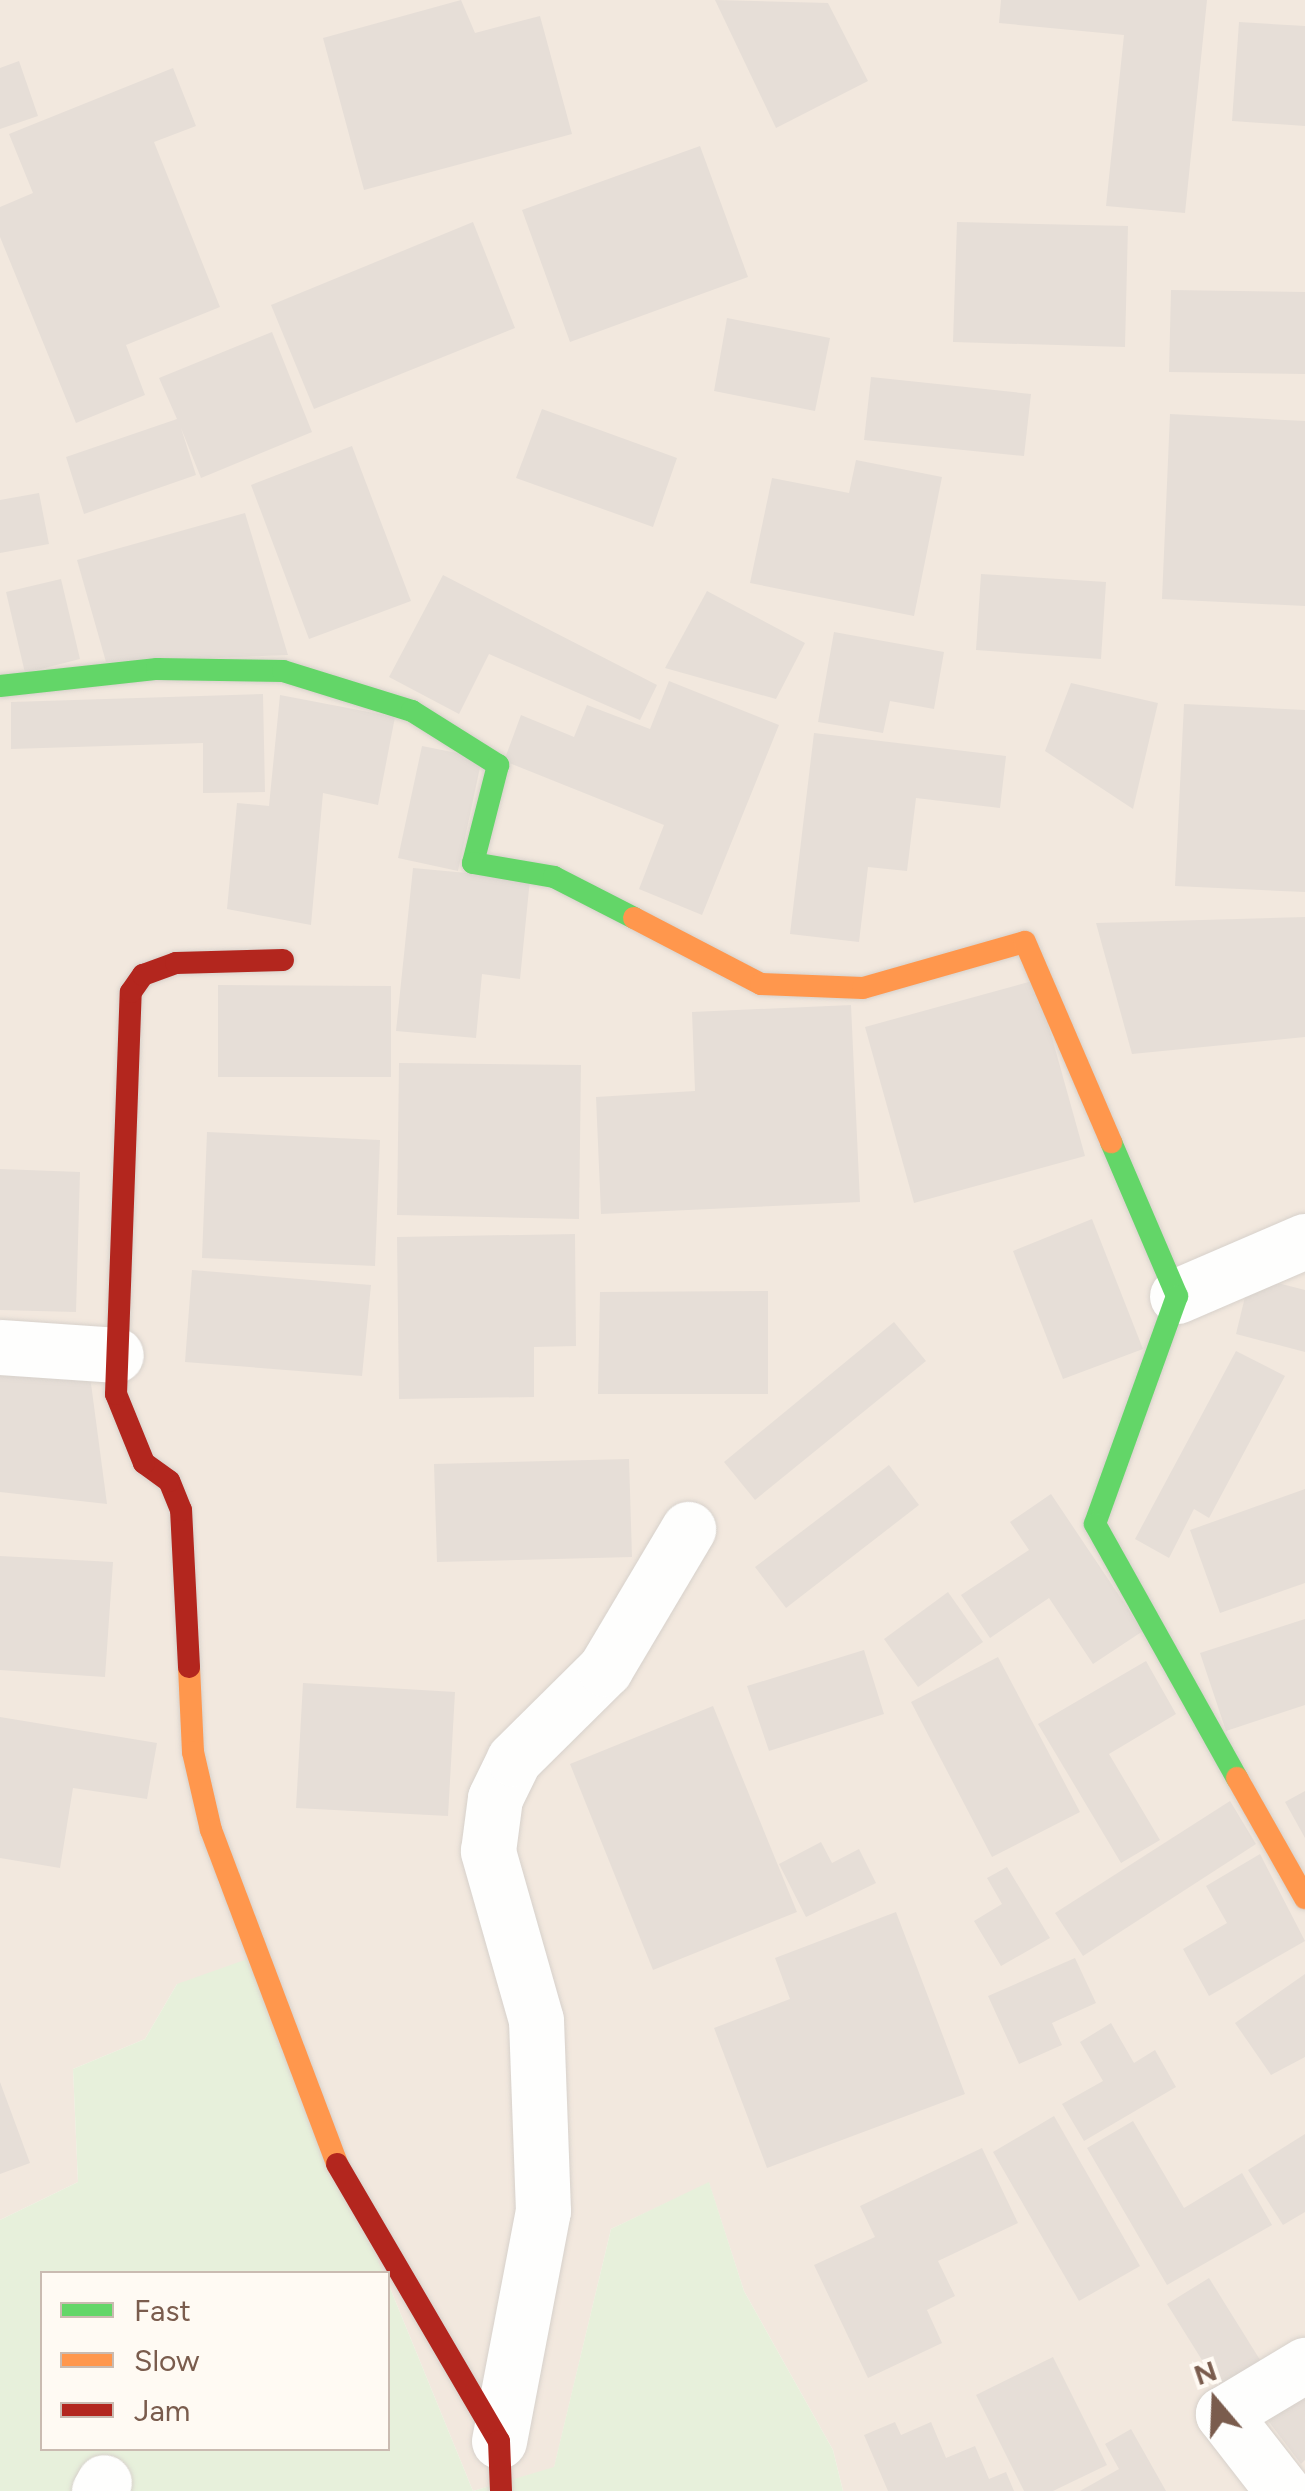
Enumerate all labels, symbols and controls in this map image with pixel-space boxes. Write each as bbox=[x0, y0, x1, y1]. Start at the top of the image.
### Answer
legend bbox=[40, 2271, 390, 2451]
text: Fast bbox=[134, 2292, 191, 2329]
text: Slow bbox=[134, 2342, 200, 2379]
north arrow bbox=[1165, 2351, 1265, 2451]
text: N bbox=[1189, 2353, 1221, 2392]
text: Jam bbox=[134, 2392, 190, 2429]

